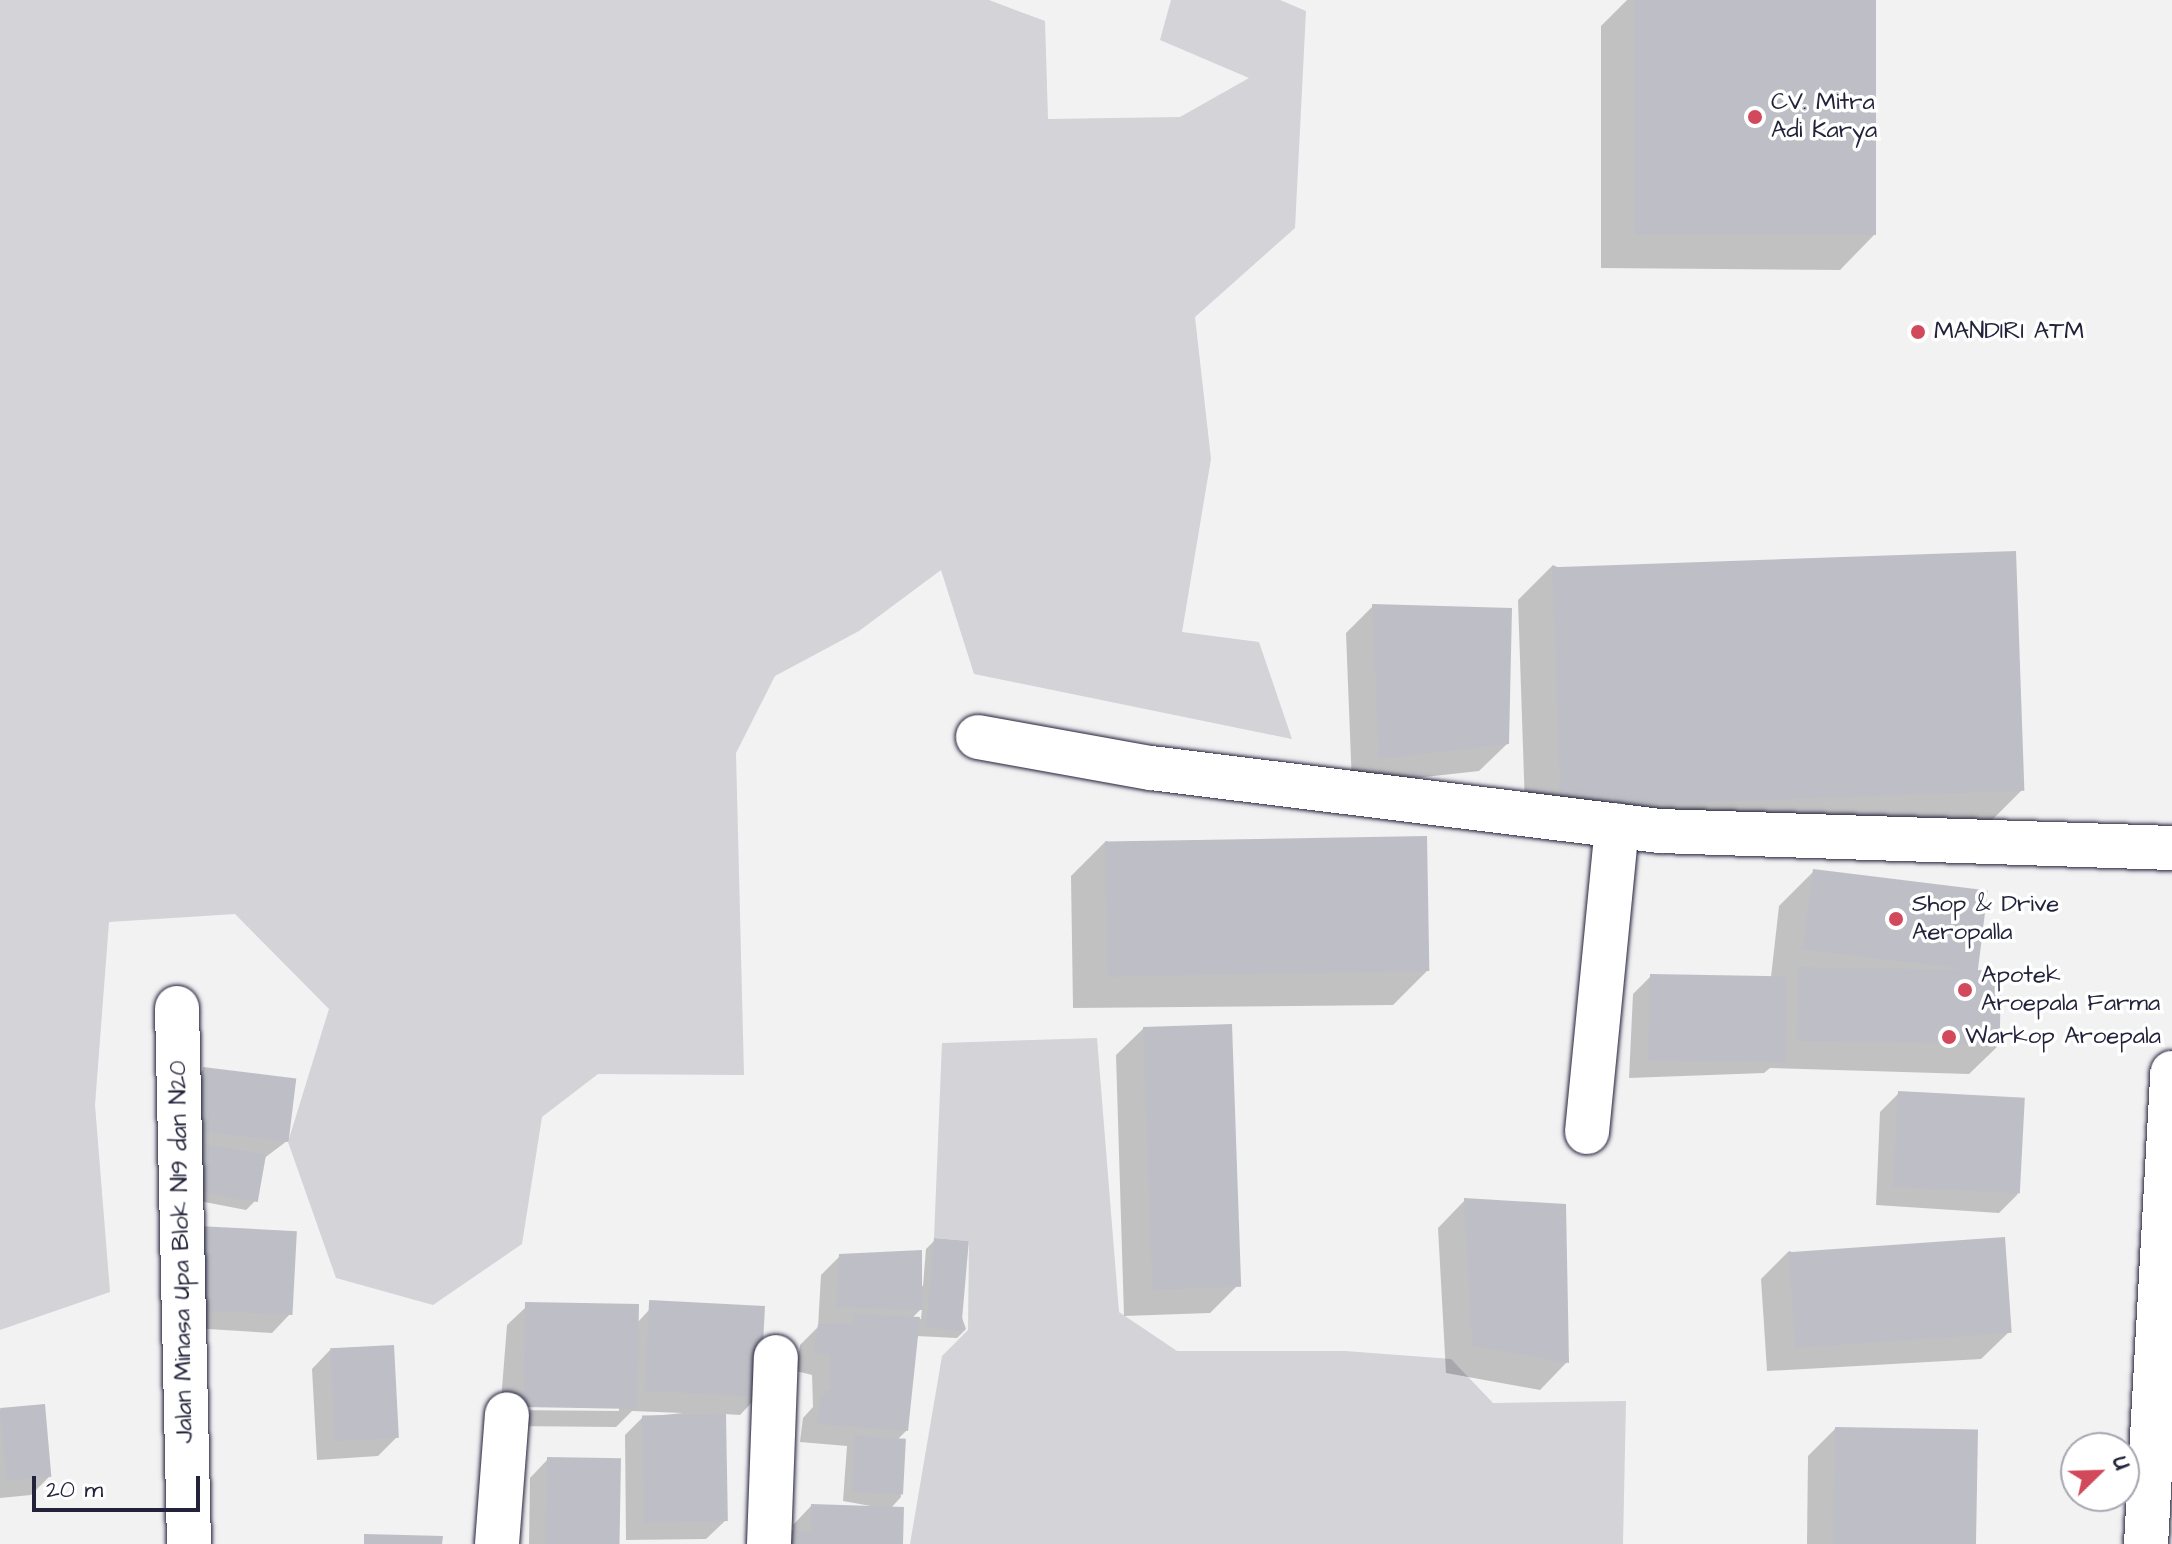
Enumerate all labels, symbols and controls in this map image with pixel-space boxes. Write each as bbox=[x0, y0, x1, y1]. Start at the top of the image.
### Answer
place label: CV. Mitra Adi Karya bbox=[1771, 89, 1877, 145]
marker: CV. Mitra Adi Karya bbox=[1746, 108, 1764, 126]
place label: MANDIRI ATM bbox=[1934, 318, 2084, 346]
marker: MANDIRI ATM bbox=[1909, 323, 1927, 341]
place label: Shop & Drive Aeropalla bbox=[1912, 891, 2059, 947]
marker: Shop & Drive Aeropalla bbox=[1887, 910, 1905, 928]
place label: Apotek Aroepala Farma bbox=[1981, 962, 2160, 1018]
marker: Apotek Aroepala Farma bbox=[1956, 981, 1974, 999]
place label: Warkop Aroepala bbox=[1965, 1023, 2161, 1051]
marker: Warkop Aroepala bbox=[1940, 1028, 1958, 1046]
street label: Jalan Minasa Upa Blok N19 dan N20 bbox=[164, 1060, 200, 1444]
north arrow bbox=[2060, 1432, 2140, 1512]
text: U bbox=[2104, 1451, 2137, 1475]
scale bar bbox=[36, 1460, 204, 1510]
text: 20 m bbox=[46, 1473, 103, 1507]

